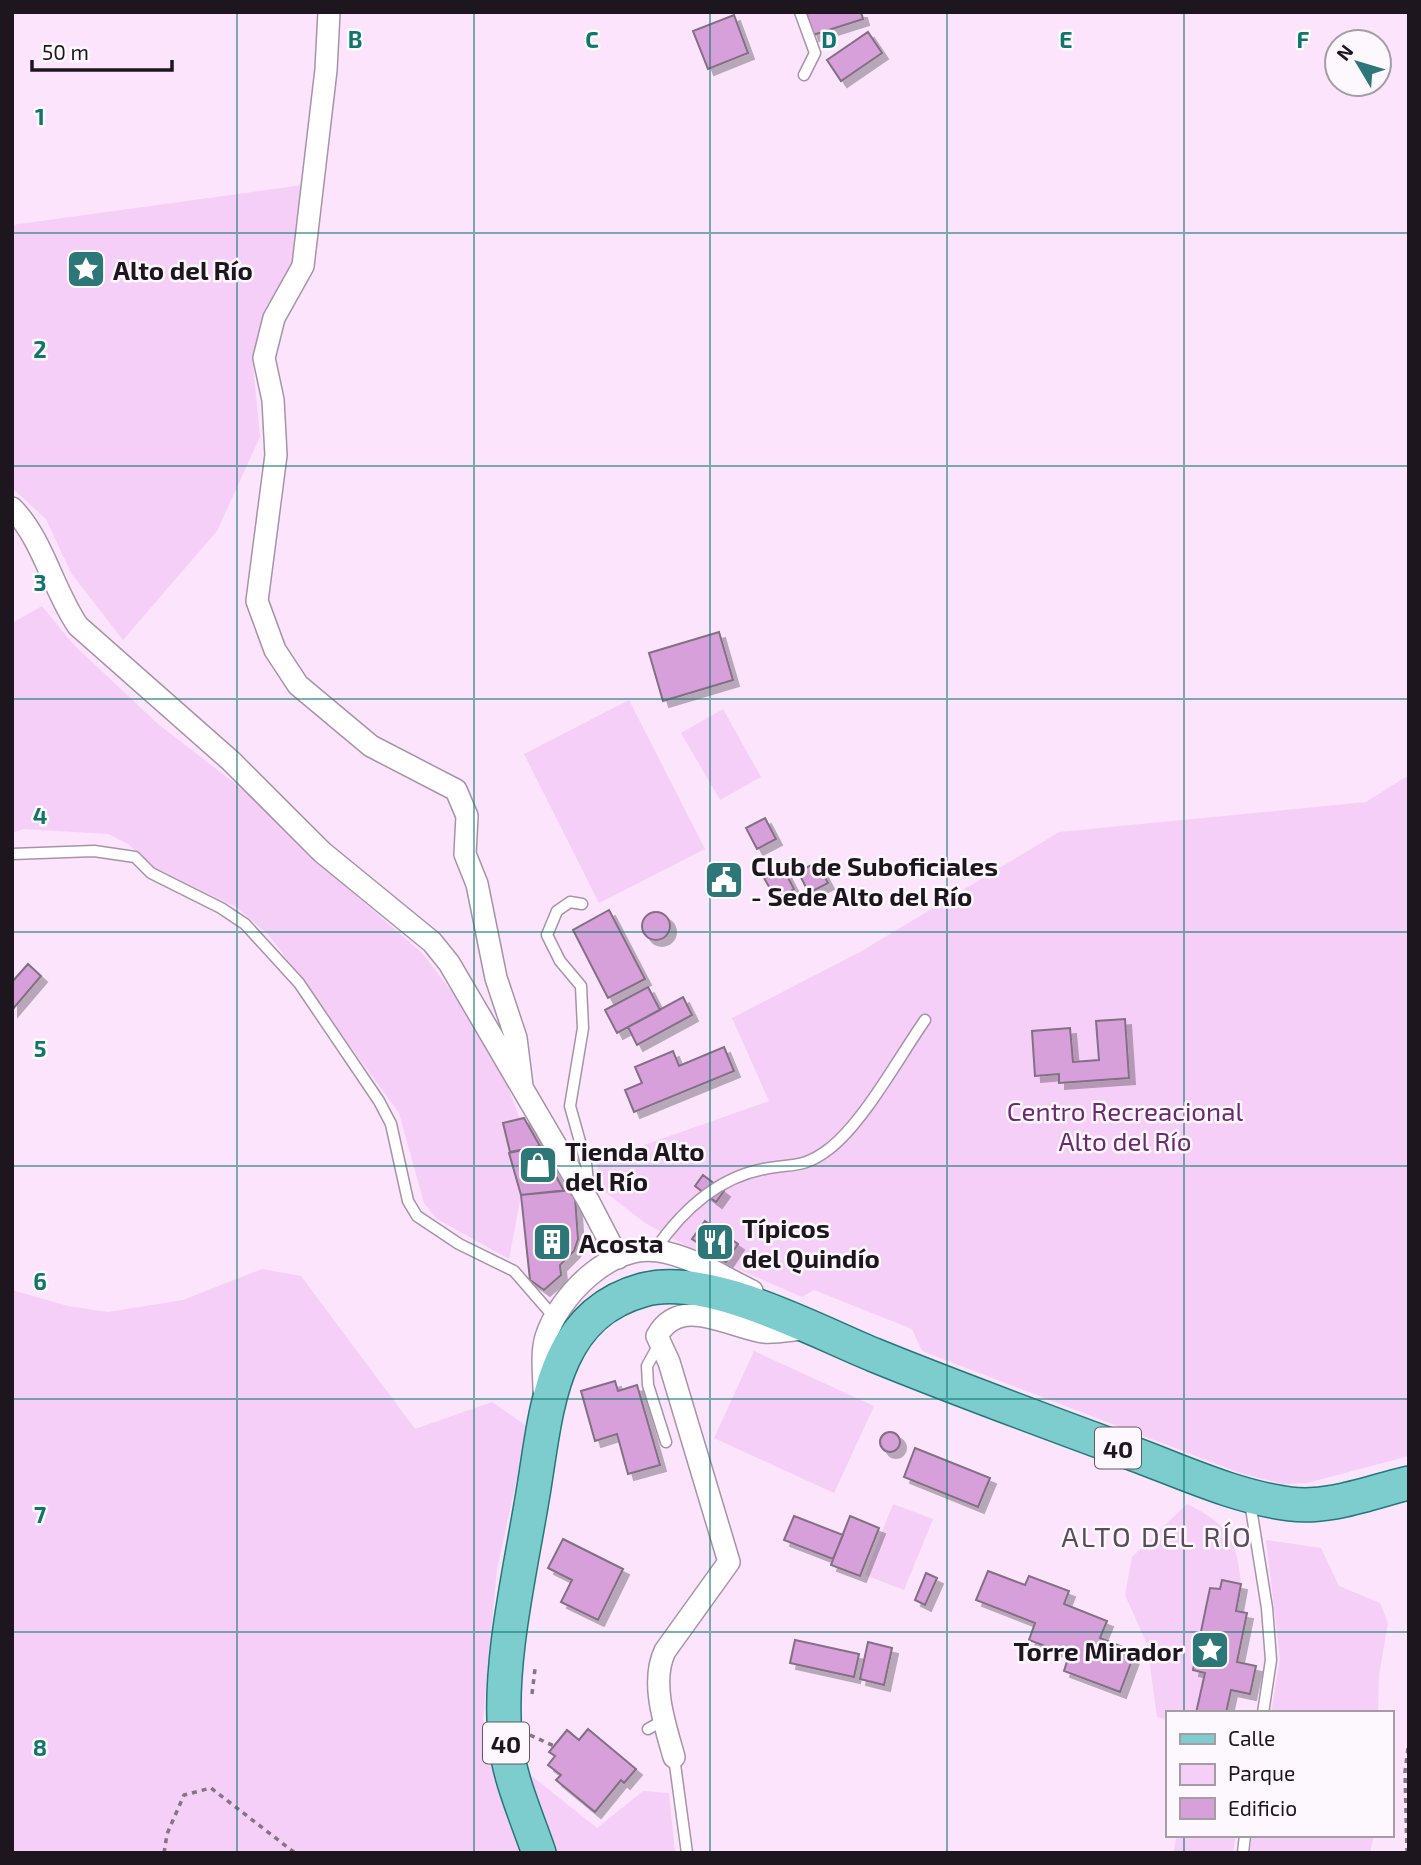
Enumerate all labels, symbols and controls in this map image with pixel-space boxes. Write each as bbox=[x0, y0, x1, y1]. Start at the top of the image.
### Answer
text: B bbox=[348, 25, 362, 53]
text: C bbox=[585, 25, 599, 53]
text: D bbox=[821, 25, 837, 53]
text: E bbox=[1059, 25, 1073, 53]
text: F bbox=[1297, 25, 1310, 53]
scale bar bbox=[32, 28, 172, 72]
north arrow bbox=[1323, 28, 1393, 98]
text: 50 m bbox=[42, 39, 89, 64]
text: N bbox=[1331, 40, 1357, 65]
text: 1 bbox=[35, 102, 45, 130]
place icon: Alto del Río bbox=[65, 248, 107, 290]
place label: Alto del Río bbox=[113, 254, 253, 285]
text: 2 bbox=[33, 335, 47, 363]
text: 3 bbox=[33, 568, 47, 596]
text: 4 bbox=[33, 801, 47, 829]
place label: Club de Suboficiales - Sede Alto del Río bbox=[751, 850, 998, 911]
public building icon: Club de Suboficiales - Sede Alto del Río bbox=[703, 859, 745, 901]
text: 5 bbox=[34, 1034, 46, 1062]
park label: Centro Recreacional Alto del Río bbox=[1007, 1095, 1243, 1156]
place label: Tienda Alto del Río bbox=[565, 1135, 705, 1196]
shop icon: Tienda Alto del Río bbox=[517, 1144, 559, 1186]
place label: Típicos del Quindío bbox=[742, 1212, 880, 1274]
building icon: Acosta bbox=[531, 1221, 573, 1263]
restaurant icon: Típicos del Quindío bbox=[694, 1221, 736, 1263]
place label: Acosta bbox=[579, 1227, 664, 1258]
text: 6 bbox=[33, 1267, 47, 1295]
road number: 40 bbox=[1095, 1428, 1141, 1468]
text: 7 bbox=[34, 1500, 46, 1528]
district label: ALTO DEL RÍO bbox=[1061, 1519, 1253, 1553]
place icon: Torre Mirador bbox=[1189, 1629, 1231, 1671]
place label: Torre Mirador bbox=[1014, 1635, 1183, 1666]
legend bbox=[1166, 1711, 1393, 1837]
road number: 40 bbox=[483, 1722, 529, 1764]
text: Calle bbox=[1228, 1725, 1275, 1750]
text: 8 bbox=[33, 1733, 47, 1761]
text: Parque bbox=[1228, 1760, 1295, 1785]
text: Edificio bbox=[1228, 1795, 1297, 1820]

